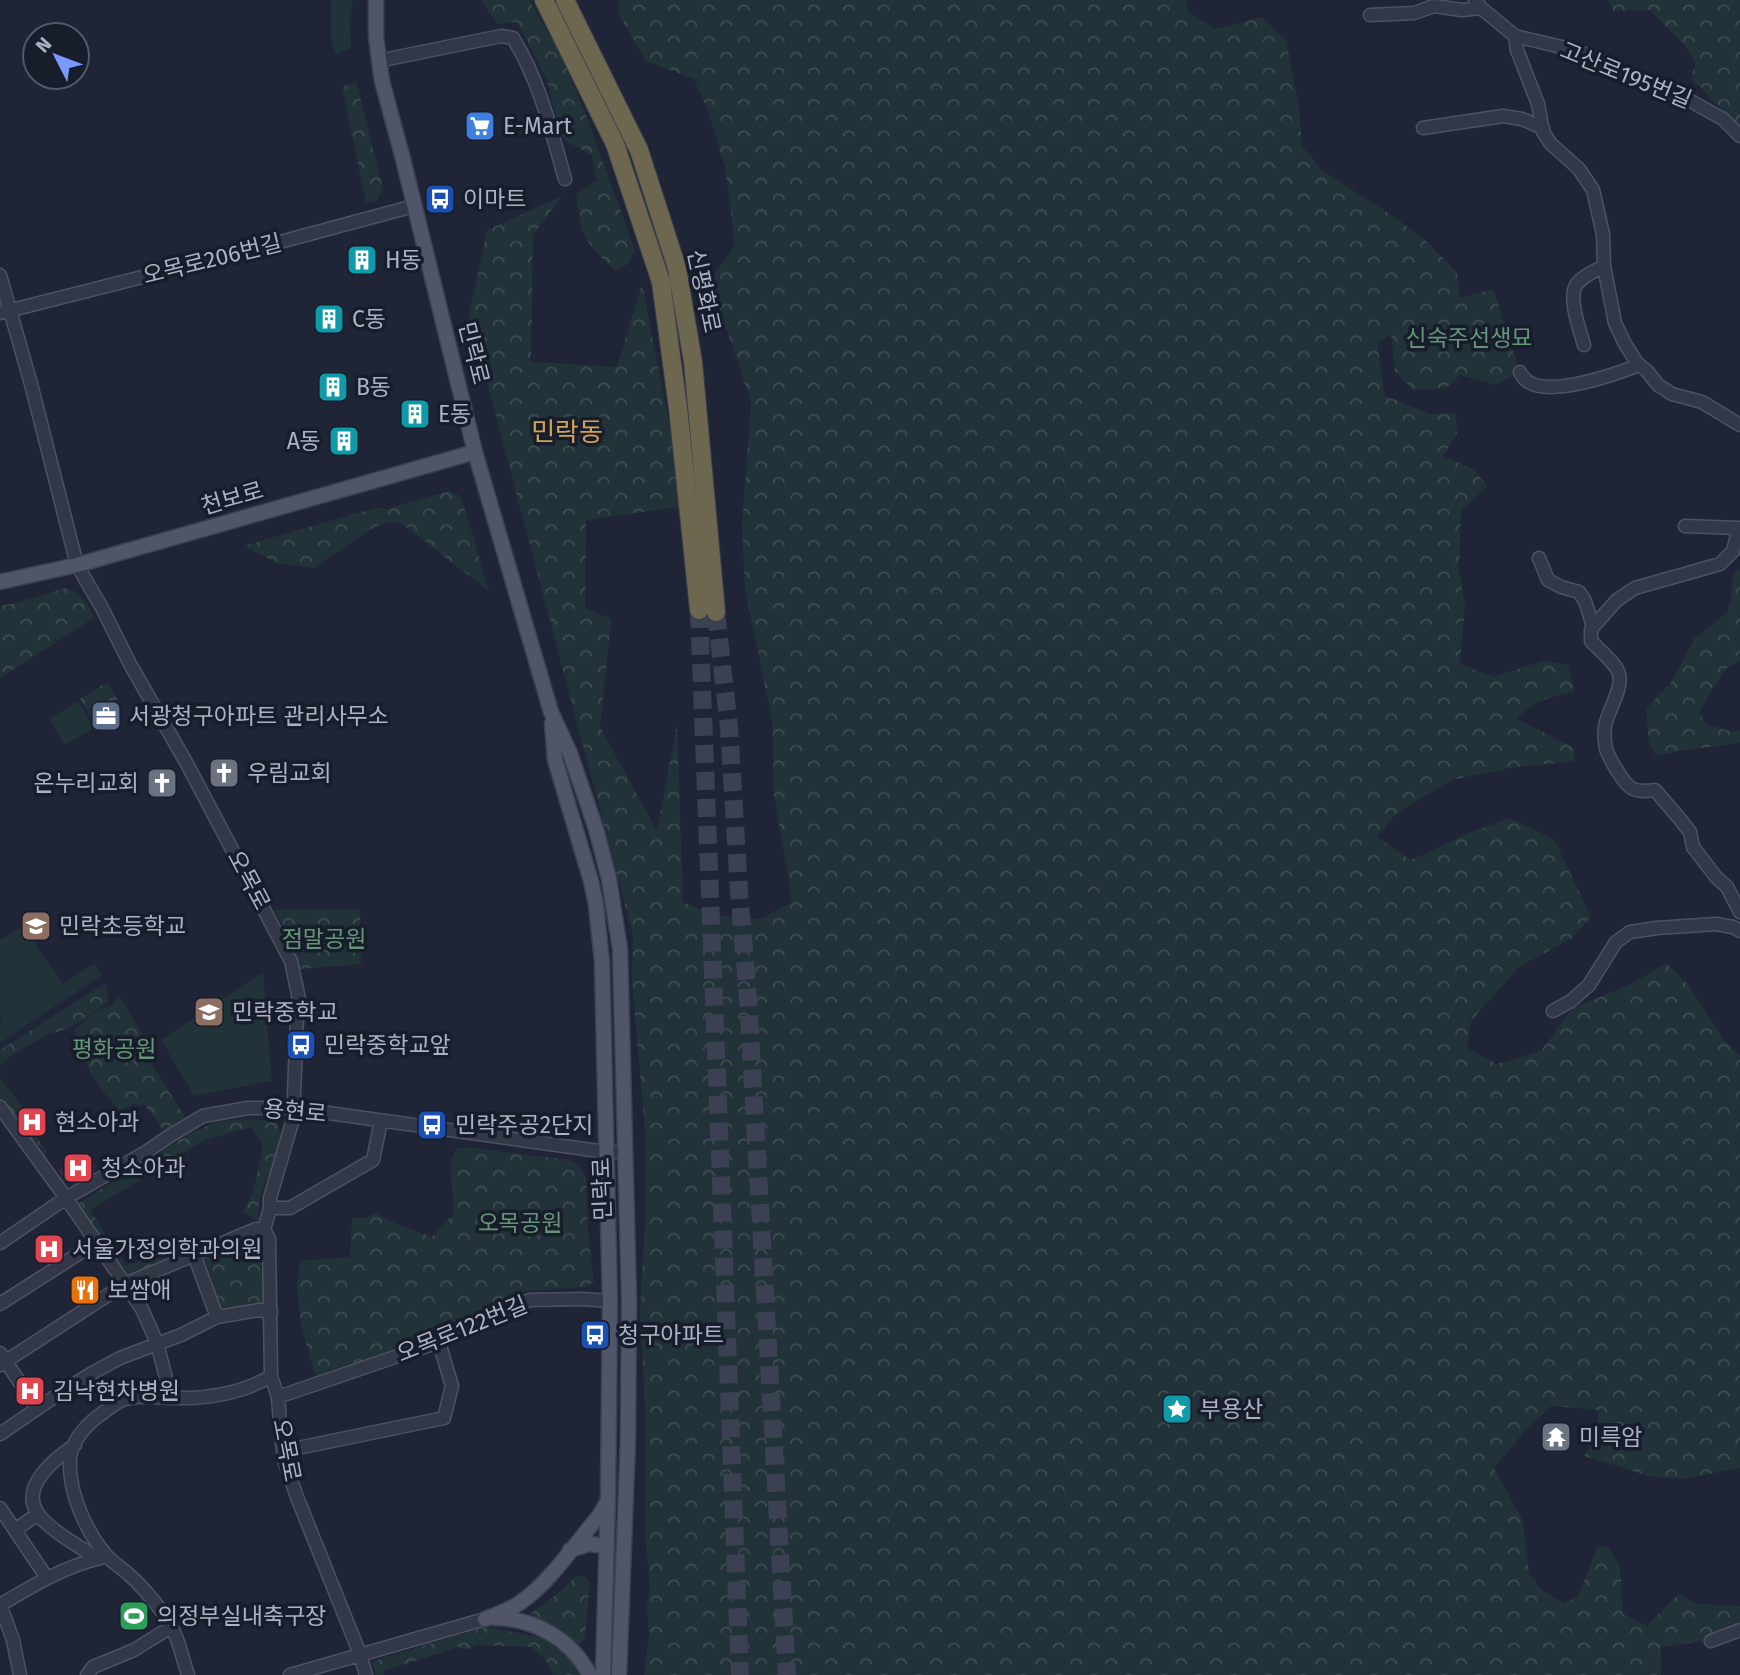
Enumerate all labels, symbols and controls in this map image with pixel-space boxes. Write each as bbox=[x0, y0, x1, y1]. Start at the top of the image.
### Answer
north arrow bbox=[21, 21, 91, 91]
text: N bbox=[31, 33, 57, 57]
street label: 고산로195번길 bbox=[1556, 36, 1696, 114]
supermarket icon: E-Mart bbox=[463, 109, 497, 143]
place label: E-Mart bbox=[503, 112, 572, 140]
bus stop icon: 이마트 bbox=[423, 182, 457, 216]
place label: 이마트 bbox=[463, 185, 526, 213]
street label: 오목로206번길 bbox=[140, 228, 284, 290]
building icon: H동 bbox=[345, 243, 379, 277]
place label: H동 bbox=[385, 246, 422, 274]
street label: 신평화로 bbox=[682, 247, 726, 335]
building icon: C동 bbox=[312, 302, 346, 336]
place label: C동 bbox=[352, 305, 386, 333]
street label: 민락로 bbox=[453, 319, 495, 387]
park label: 신숙주선생묘 bbox=[1406, 324, 1532, 352]
building icon: B동 bbox=[316, 370, 350, 404]
place label: B동 bbox=[356, 373, 391, 401]
building icon: E동 bbox=[398, 397, 432, 431]
place label: E동 bbox=[438, 400, 471, 428]
district label: 민락동 bbox=[531, 417, 603, 448]
building icon: A동 bbox=[327, 424, 361, 458]
place label: A동 bbox=[287, 427, 321, 455]
street label: 천보로 bbox=[198, 476, 266, 520]
office icon: 서광청구아파트 관리사무소 bbox=[89, 699, 123, 733]
place label: 서광청구아파트 관리사무소 bbox=[129, 702, 389, 730]
church icon: 우림교회 bbox=[207, 756, 241, 790]
place label: 우림교회 bbox=[247, 759, 332, 787]
church icon: 온누리교회 bbox=[145, 766, 179, 800]
place label: 온누리교회 bbox=[33, 769, 139, 797]
street label: 오목로 bbox=[222, 845, 276, 915]
school or university icon: 민락초등학교 bbox=[19, 909, 53, 943]
place label: 민락초등학교 bbox=[59, 912, 186, 940]
park label: 점말공원 bbox=[282, 925, 366, 953]
school or university icon: 민락중학교 bbox=[192, 995, 226, 1029]
place label: 민락중학교 bbox=[232, 998, 338, 1026]
bus stop icon: 민락중학교앞 bbox=[284, 1028, 318, 1062]
place label: 민락중학교앞 bbox=[324, 1031, 451, 1059]
park label: 평화공원 bbox=[72, 1035, 156, 1063]
street label: 용현로 bbox=[262, 1094, 328, 1128]
hospital icon: 현소아과 bbox=[15, 1105, 49, 1139]
place label: 현소아과 bbox=[55, 1108, 140, 1136]
bus stop icon: 민락주공2단지 bbox=[415, 1108, 449, 1142]
place label: 민락주공2단지 bbox=[455, 1111, 593, 1139]
hospital icon: 청소아과 bbox=[61, 1151, 95, 1185]
place label: 청소아과 bbox=[101, 1154, 186, 1182]
street label: 민락로 bbox=[587, 1157, 617, 1221]
park label: 오목공원 bbox=[478, 1209, 562, 1237]
hospital icon: 서울가정의학과의원 bbox=[32, 1232, 66, 1266]
place label: 서울가정의학과의원 bbox=[72, 1235, 262, 1263]
restaurant icon: 보쌈애 bbox=[68, 1273, 102, 1307]
place label: 보쌈애 bbox=[108, 1276, 171, 1304]
street label: 오목로122번길 bbox=[393, 1290, 531, 1368]
bus stop icon: 청구아파트 bbox=[578, 1318, 612, 1352]
place label: 청구아파트 bbox=[618, 1321, 724, 1349]
hospital icon: 김낙현차병원 bbox=[13, 1374, 47, 1408]
place label: 김낙현차병원 bbox=[53, 1377, 180, 1405]
place icon: 부용산 bbox=[1160, 1392, 1194, 1426]
place label: 부용산 bbox=[1200, 1395, 1263, 1423]
street label: 오목로 bbox=[267, 1416, 307, 1484]
temple icon: 미륵암 bbox=[1539, 1420, 1573, 1454]
place label: 미륵암 bbox=[1579, 1423, 1642, 1451]
sports icon: 의정부실내축구장 bbox=[117, 1599, 151, 1633]
place label: 의정부실내축구장 bbox=[157, 1602, 326, 1630]

